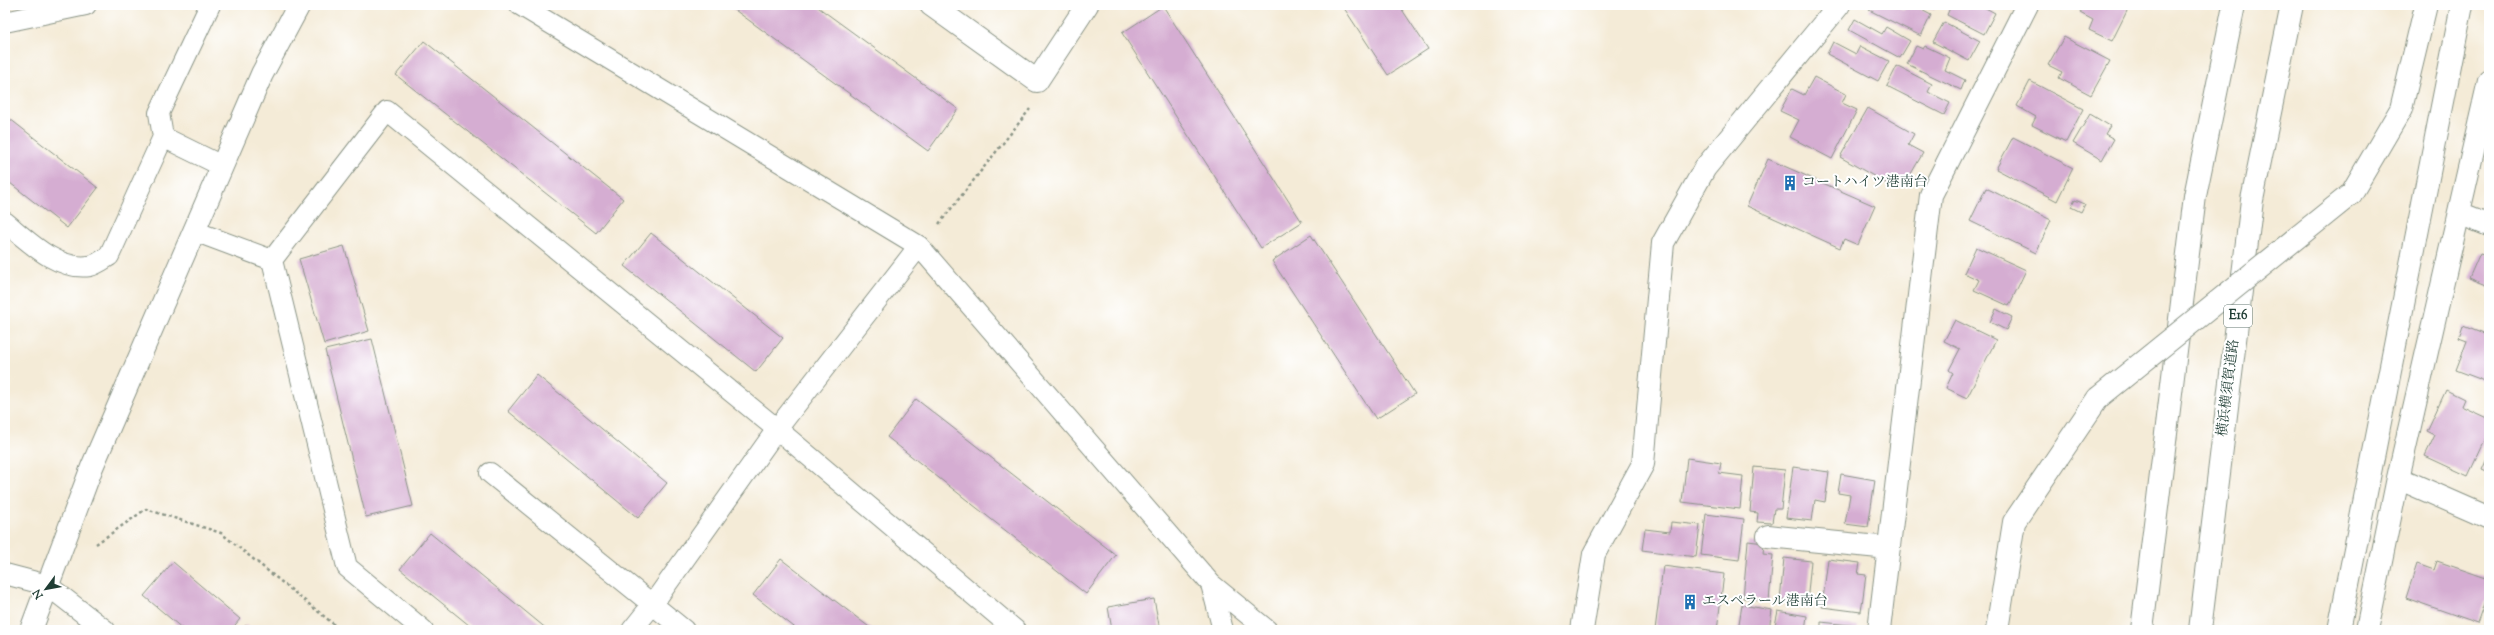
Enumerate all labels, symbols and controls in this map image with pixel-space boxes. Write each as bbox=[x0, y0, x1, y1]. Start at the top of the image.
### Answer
place label: コートハイツ港南台 bbox=[1802, 173, 1928, 193]
building icon: コートハイツ港南台 bbox=[1781, 174, 1799, 192]
road number: E16 bbox=[2224, 305, 2252, 327]
street label: 横浜横須賀道路 bbox=[2213, 338, 2245, 438]
north arrow bbox=[26, 569, 66, 609]
text: N bbox=[29, 586, 48, 603]
place label: エスペラール港南台 bbox=[1702, 592, 1828, 612]
building icon: エスペラール港南台 bbox=[1681, 593, 1699, 611]

